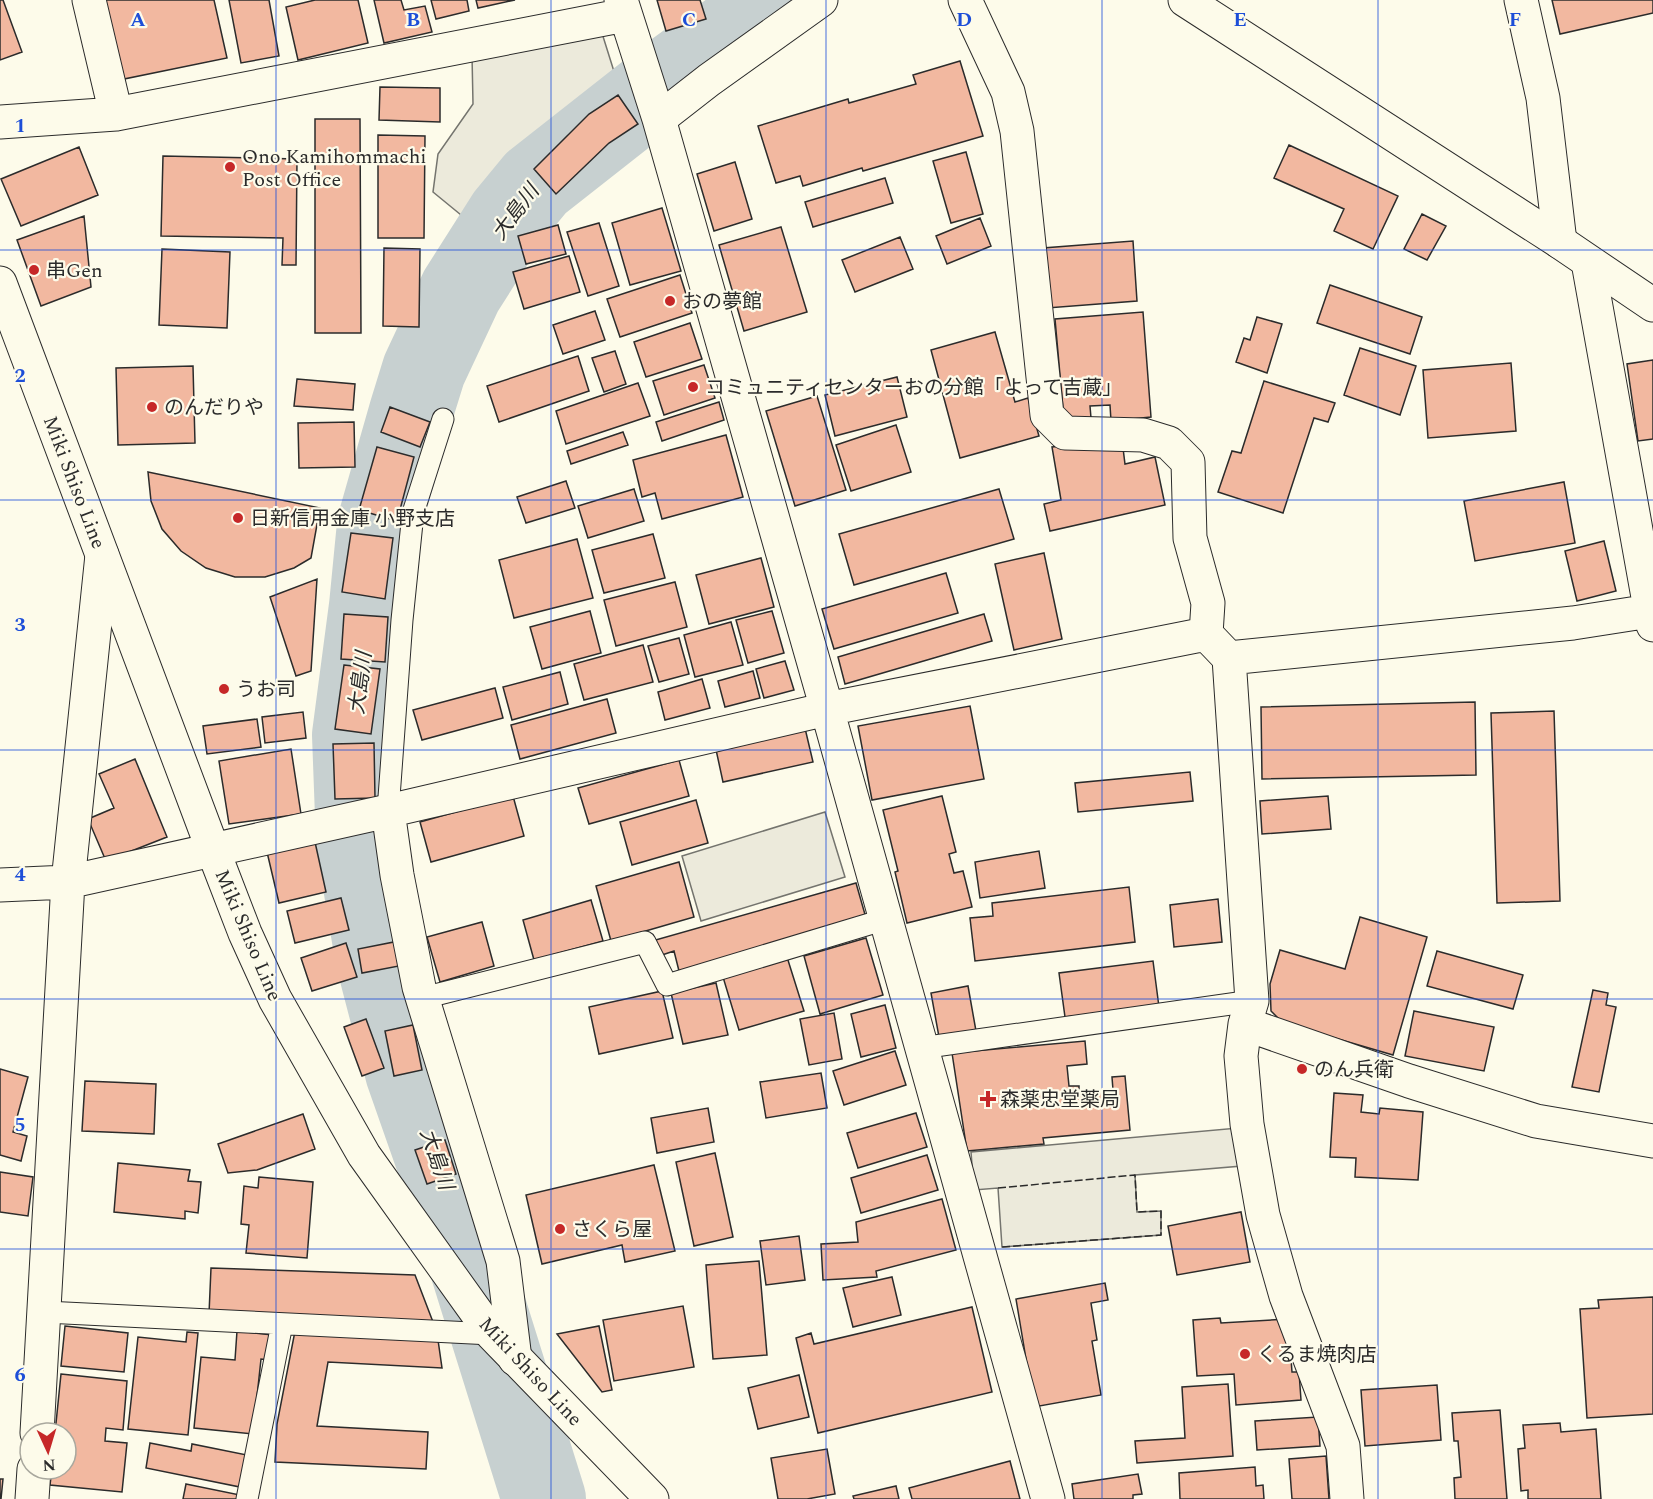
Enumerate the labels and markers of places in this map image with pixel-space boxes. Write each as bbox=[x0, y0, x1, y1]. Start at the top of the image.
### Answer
place label: Ono Kamihommachi Post Office bbox=[242, 142, 427, 195]
marker: Ono Kamihommachi Post Office bbox=[223, 160, 237, 174]
place label: 串Gen bbox=[46, 256, 103, 286]
marker: 串Gen bbox=[27, 263, 41, 277]
place label: おの夢館 bbox=[682, 287, 762, 317]
marker: おの夢館 bbox=[663, 294, 677, 308]
place label: コミュニティセンターおの分館「よって吉蔵」 bbox=[705, 373, 1122, 403]
marker: コミュニティセンターおの分館「よって吉蔵」 bbox=[686, 380, 700, 394]
place label: のんだりや bbox=[164, 393, 264, 423]
marker: のんだりや bbox=[145, 400, 159, 414]
place label: 日新信用金庫 小野支店 bbox=[250, 504, 455, 534]
marker: 日新信用金庫 小野支店 bbox=[231, 511, 245, 525]
place label: うお司 bbox=[236, 675, 296, 705]
marker: うお司 bbox=[217, 682, 231, 696]
place label: のん兵衛 bbox=[1314, 1055, 1394, 1085]
marker: のん兵衛 bbox=[1295, 1062, 1309, 1076]
place label: 森薬忠堂薬局 bbox=[1000, 1085, 1120, 1115]
marker: 森薬忠堂薬局 bbox=[981, 1092, 995, 1106]
place label: さくら屋 bbox=[572, 1215, 652, 1245]
marker: さくら屋 bbox=[553, 1222, 567, 1236]
place label: くるま焼肉店 bbox=[1257, 1340, 1377, 1370]
marker: くるま焼肉店 bbox=[1238, 1347, 1252, 1361]

